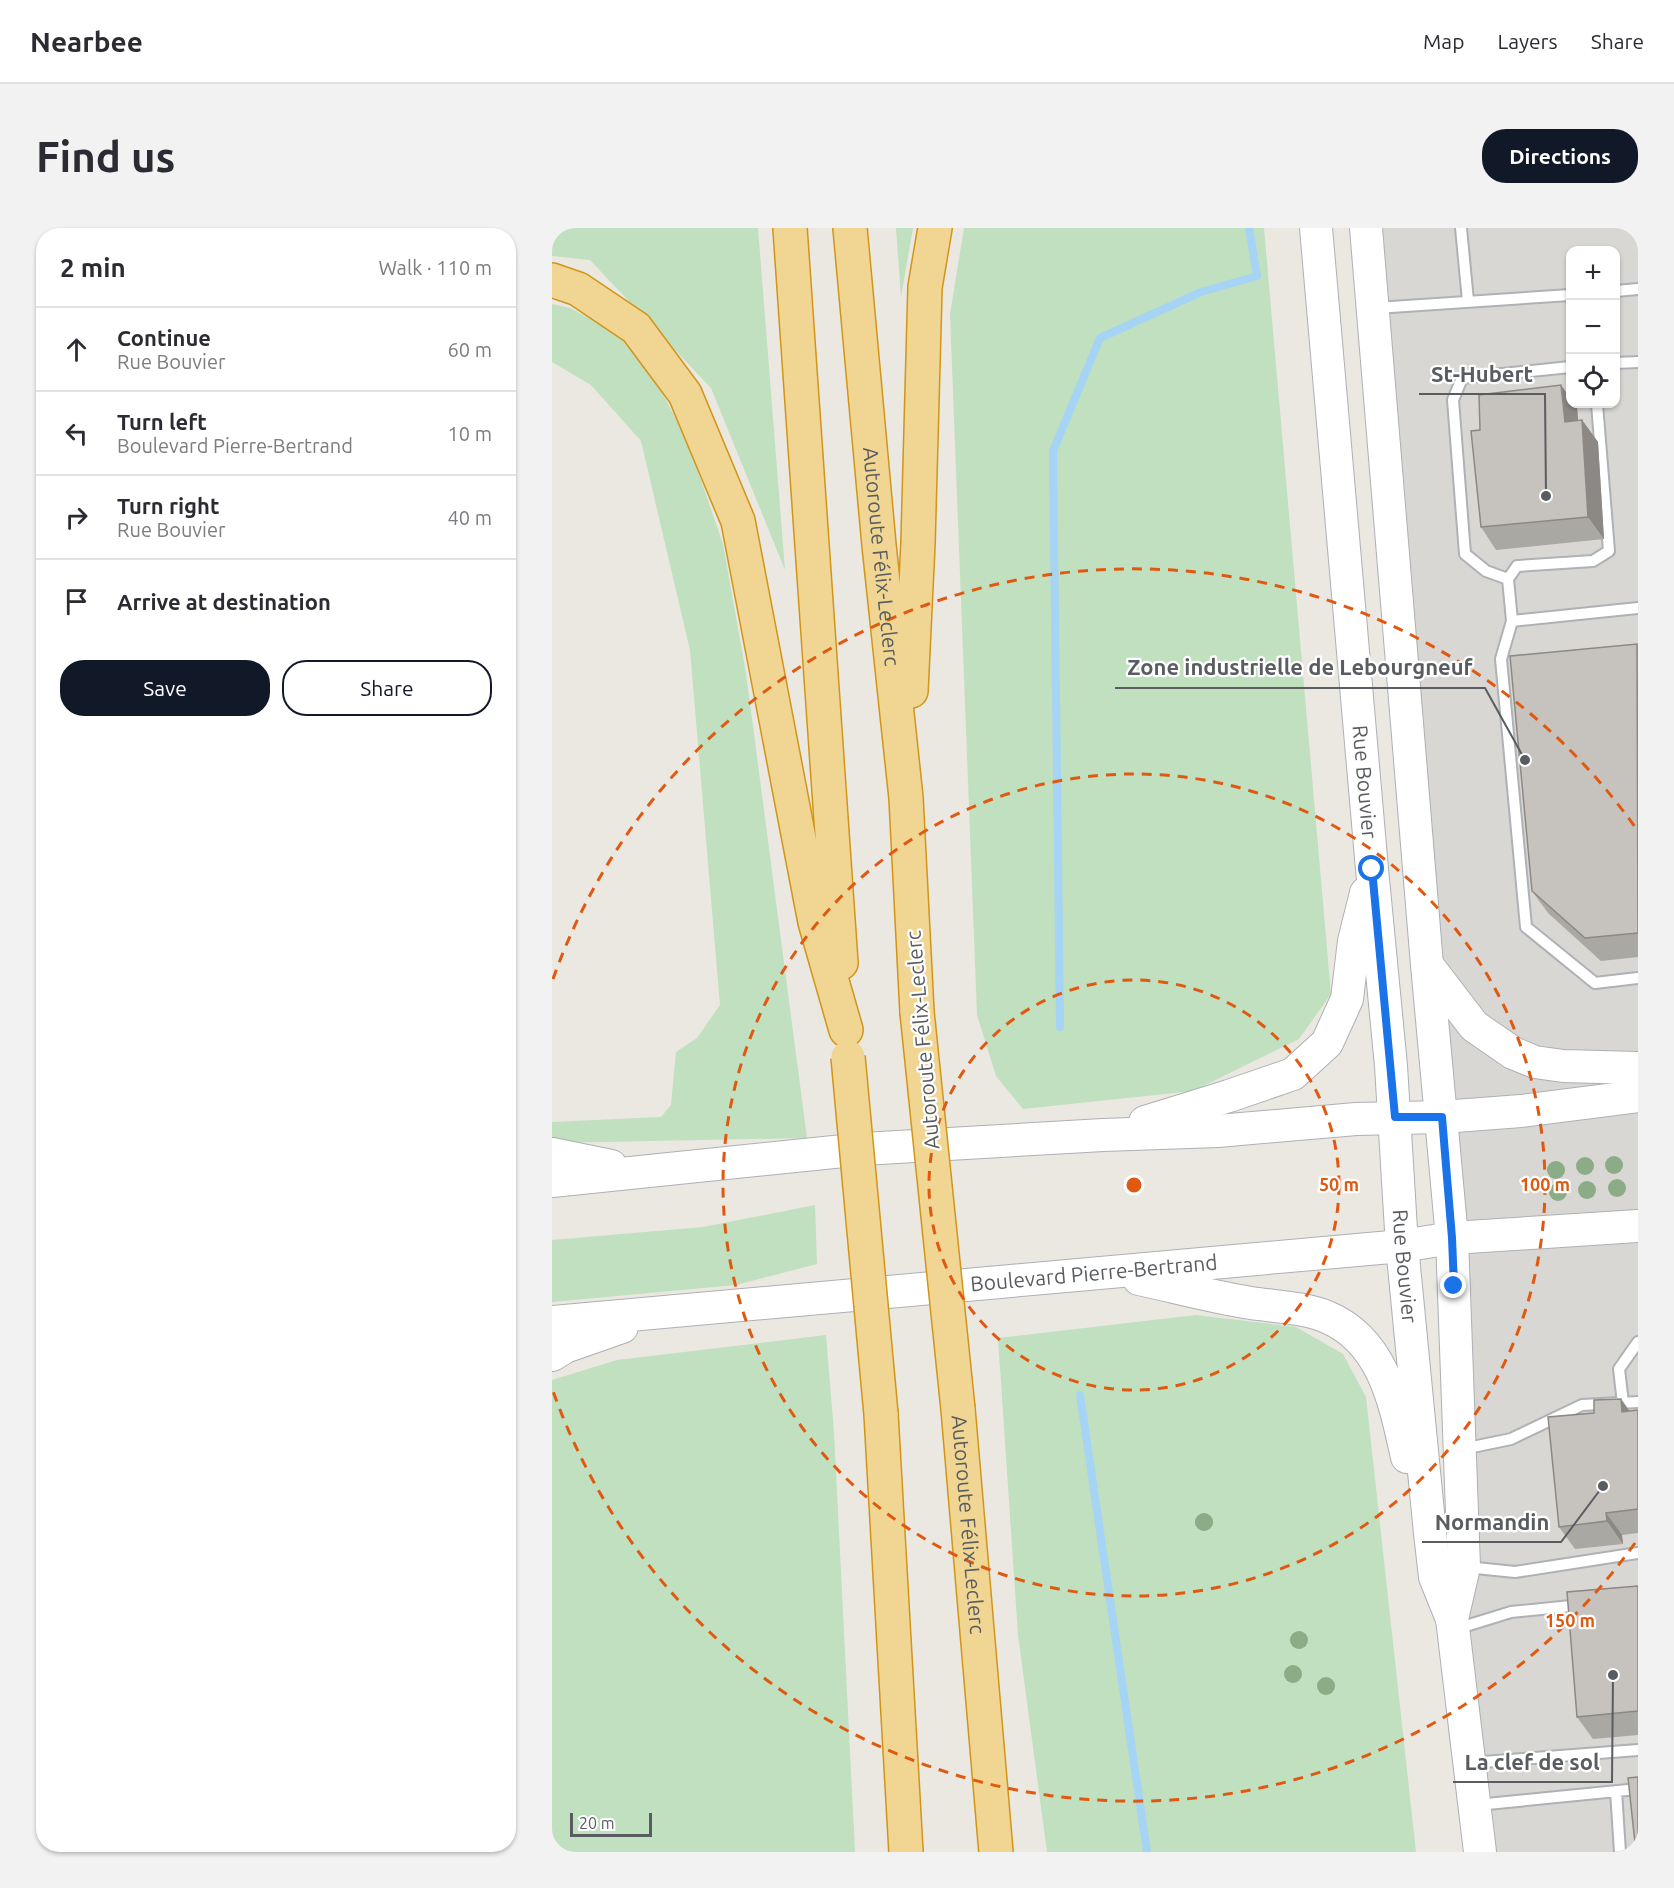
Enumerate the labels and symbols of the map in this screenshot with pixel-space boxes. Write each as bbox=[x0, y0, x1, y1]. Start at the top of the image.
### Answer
callout: St-Hubert bbox=[1419, 354, 1545, 394]
text: St-Hubert bbox=[1431, 361, 1533, 386]
street label: Autoroute Félix-Leclerc bbox=[859, 446, 905, 667]
callout: Zone industrielle de Lebourgneuf bbox=[1115, 648, 1485, 688]
text: Zone industrielle de Lebourgneuf bbox=[1127, 654, 1474, 679]
street label: Rue Bouvier bbox=[1348, 724, 1382, 840]
route start bbox=[1358, 855, 1384, 881]
street label: Autoroute Félix-Leclerc bbox=[900, 929, 944, 1151]
text: 50 m bbox=[1319, 1174, 1359, 1194]
text: 100 m bbox=[1520, 1174, 1570, 1194]
centre of rings bbox=[1124, 1175, 1144, 1195]
street label: Rue Bouvier bbox=[1389, 1209, 1422, 1324]
street label: Boulevard Pierre-Bertrand bbox=[969, 1250, 1218, 1296]
route end bbox=[1440, 1272, 1466, 1298]
street label: Autoroute Félix-Leclerc bbox=[948, 1414, 990, 1635]
callout: Normandin bbox=[1422, 1502, 1561, 1542]
text: Normandin bbox=[1435, 1509, 1549, 1534]
text: 150 m bbox=[1545, 1610, 1595, 1630]
callout: La clef de sol bbox=[1453, 1742, 1612, 1782]
text: La clef de sol bbox=[1464, 1749, 1600, 1774]
scale bar bbox=[570, 1810, 652, 1838]

